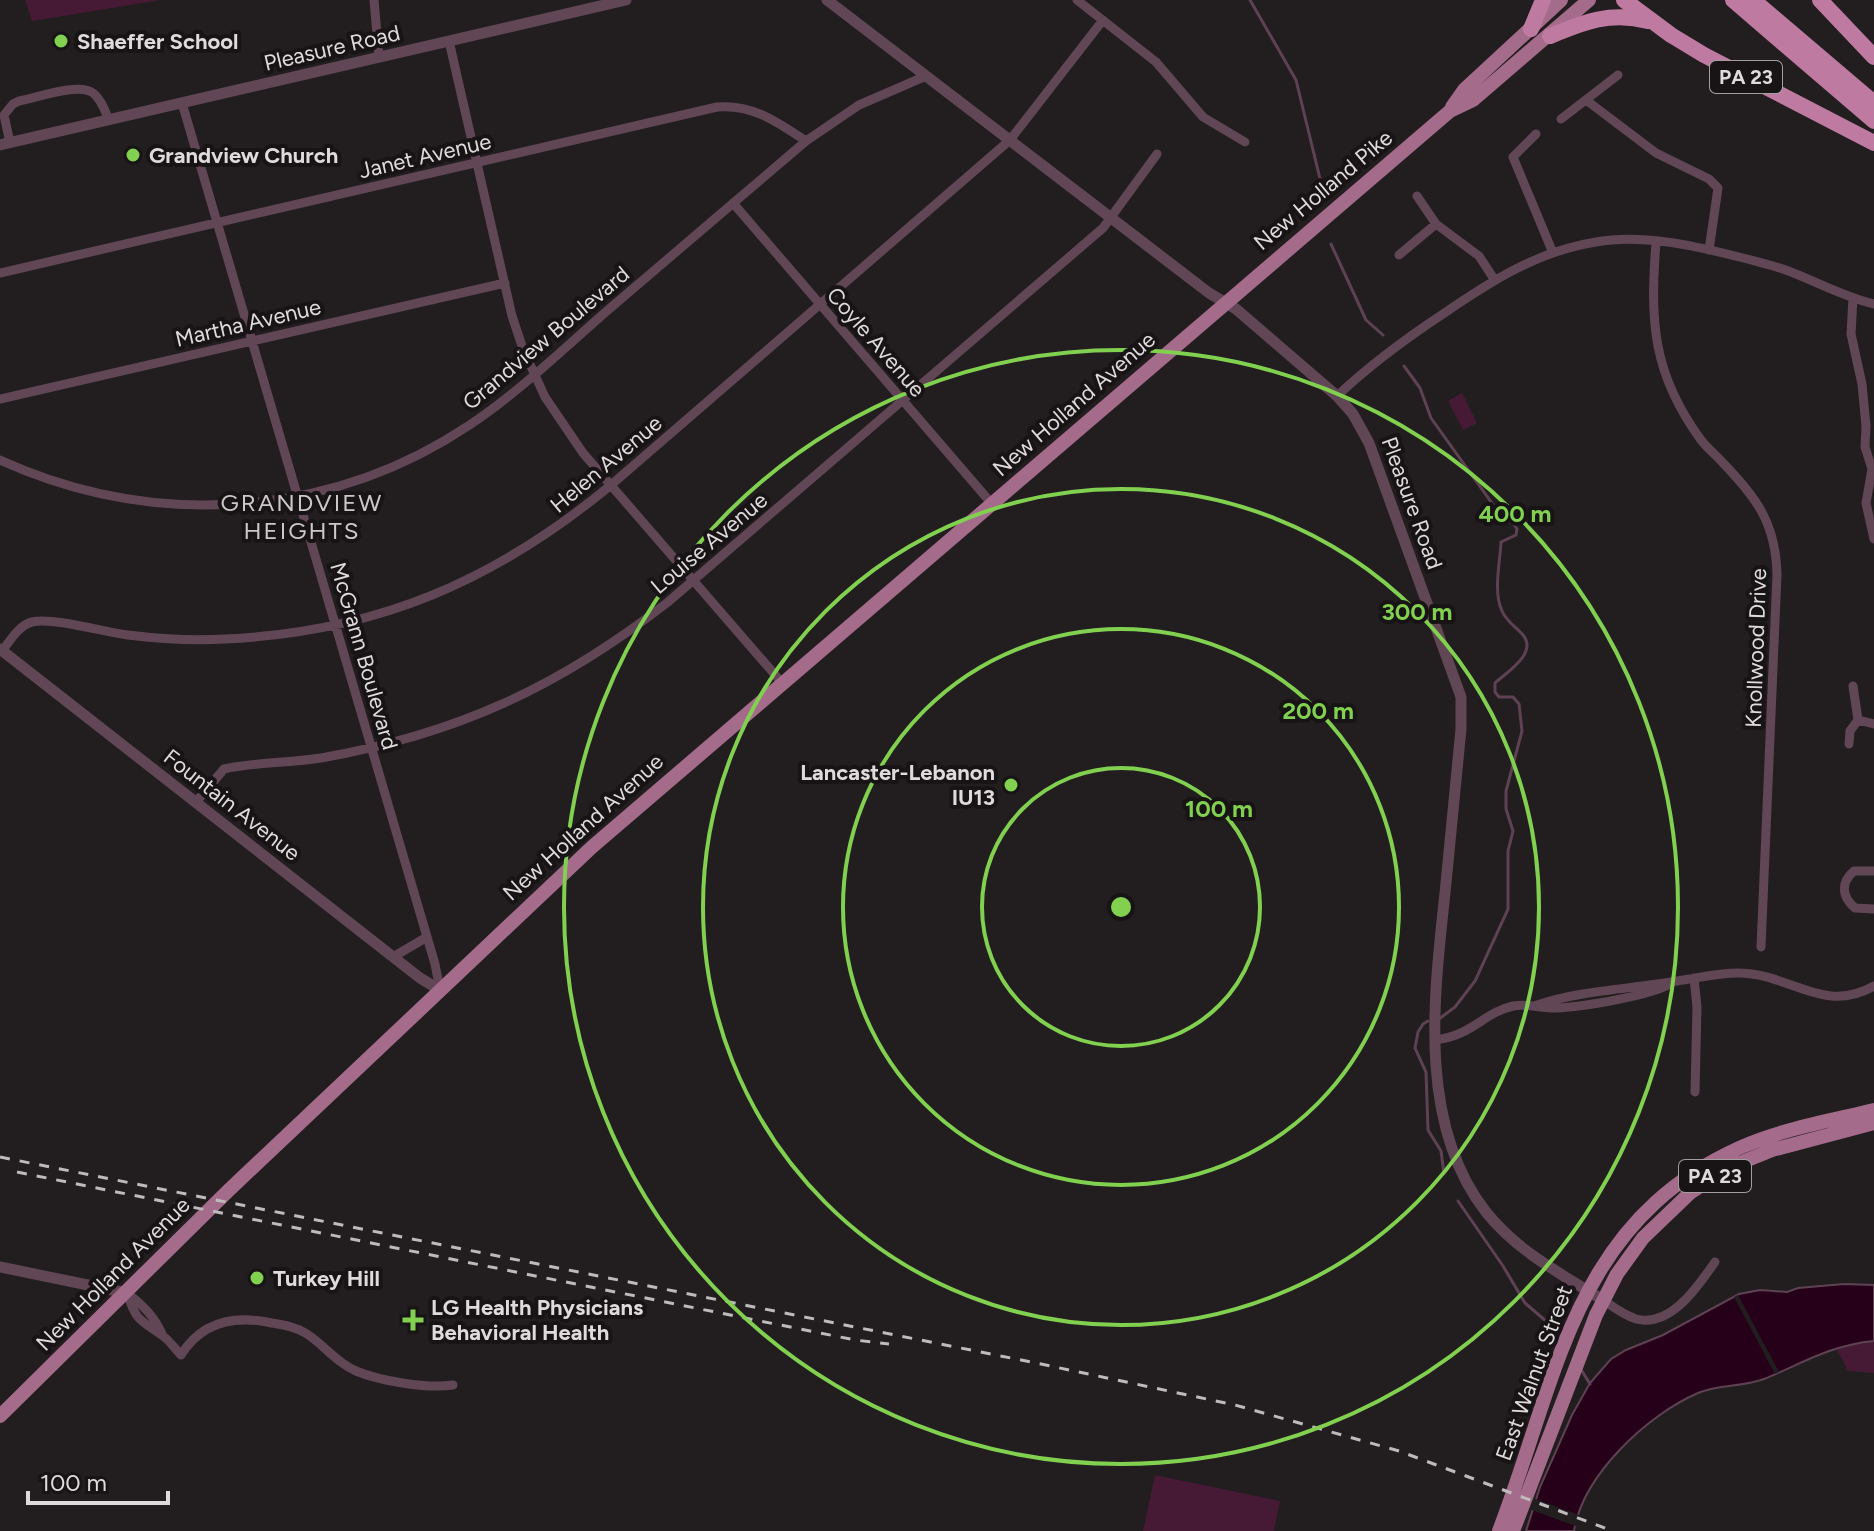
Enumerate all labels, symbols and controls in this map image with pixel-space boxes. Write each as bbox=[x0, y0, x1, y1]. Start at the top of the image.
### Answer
street label: Pleasure Road bbox=[261, 19, 403, 77]
place label: Shaeffer School bbox=[77, 28, 238, 55]
marker: Shaeffer School bbox=[52, 32, 70, 50]
road number: PA 23 bbox=[1710, 61, 1782, 93]
street label: New Holland Pike bbox=[1248, 124, 1398, 256]
street label: Janet Avenue bbox=[356, 128, 494, 184]
place label: Grandview Church bbox=[149, 142, 338, 169]
marker: Grandview Church bbox=[124, 146, 142, 164]
street label: Grandview Boulevard bbox=[457, 260, 635, 416]
street label: Coyle Avenue bbox=[821, 282, 931, 402]
street label: Martha Avenue bbox=[172, 293, 324, 353]
street label: New Holland Avenue bbox=[987, 326, 1161, 482]
street label: Helen Avenue bbox=[545, 409, 667, 519]
street label: Pleasure Road bbox=[1376, 433, 1448, 573]
street label: Louise Avenue bbox=[645, 486, 773, 600]
district label: GRANDVIEW HEIGHTS bbox=[221, 488, 383, 545]
text: 400 m bbox=[1479, 499, 1551, 528]
street label: McGrann Boulevard bbox=[324, 559, 404, 753]
street label: Knollwood Drive bbox=[1740, 568, 1772, 728]
text: 300 m bbox=[1381, 597, 1453, 626]
text: 200 m bbox=[1282, 696, 1354, 725]
street label: Fountain Avenue bbox=[158, 743, 306, 867]
street label: New Holland Avenue bbox=[497, 748, 669, 906]
place label: Lancaster-Lebanon IU13 bbox=[800, 759, 995, 811]
marker: Lancaster-Lebanon IU13 bbox=[1002, 776, 1020, 794]
text: 100 m bbox=[1185, 794, 1253, 823]
centre of rings bbox=[1107, 893, 1135, 921]
road number: PA 23 bbox=[1679, 1160, 1751, 1192]
street label: New Holland Avenue bbox=[30, 1191, 196, 1357]
place label: Turkey Hill bbox=[273, 1265, 380, 1292]
marker: Turkey Hill bbox=[248, 1269, 266, 1287]
street label: East Walnut Street bbox=[1490, 1282, 1578, 1464]
place label: LG Health Physicians Behavioral Health bbox=[431, 1294, 643, 1346]
marker: LG Health Physicians Behavioral Health bbox=[402, 1309, 424, 1331]
scale bar bbox=[28, 1455, 168, 1505]
text: 100 m bbox=[40, 1468, 107, 1497]

